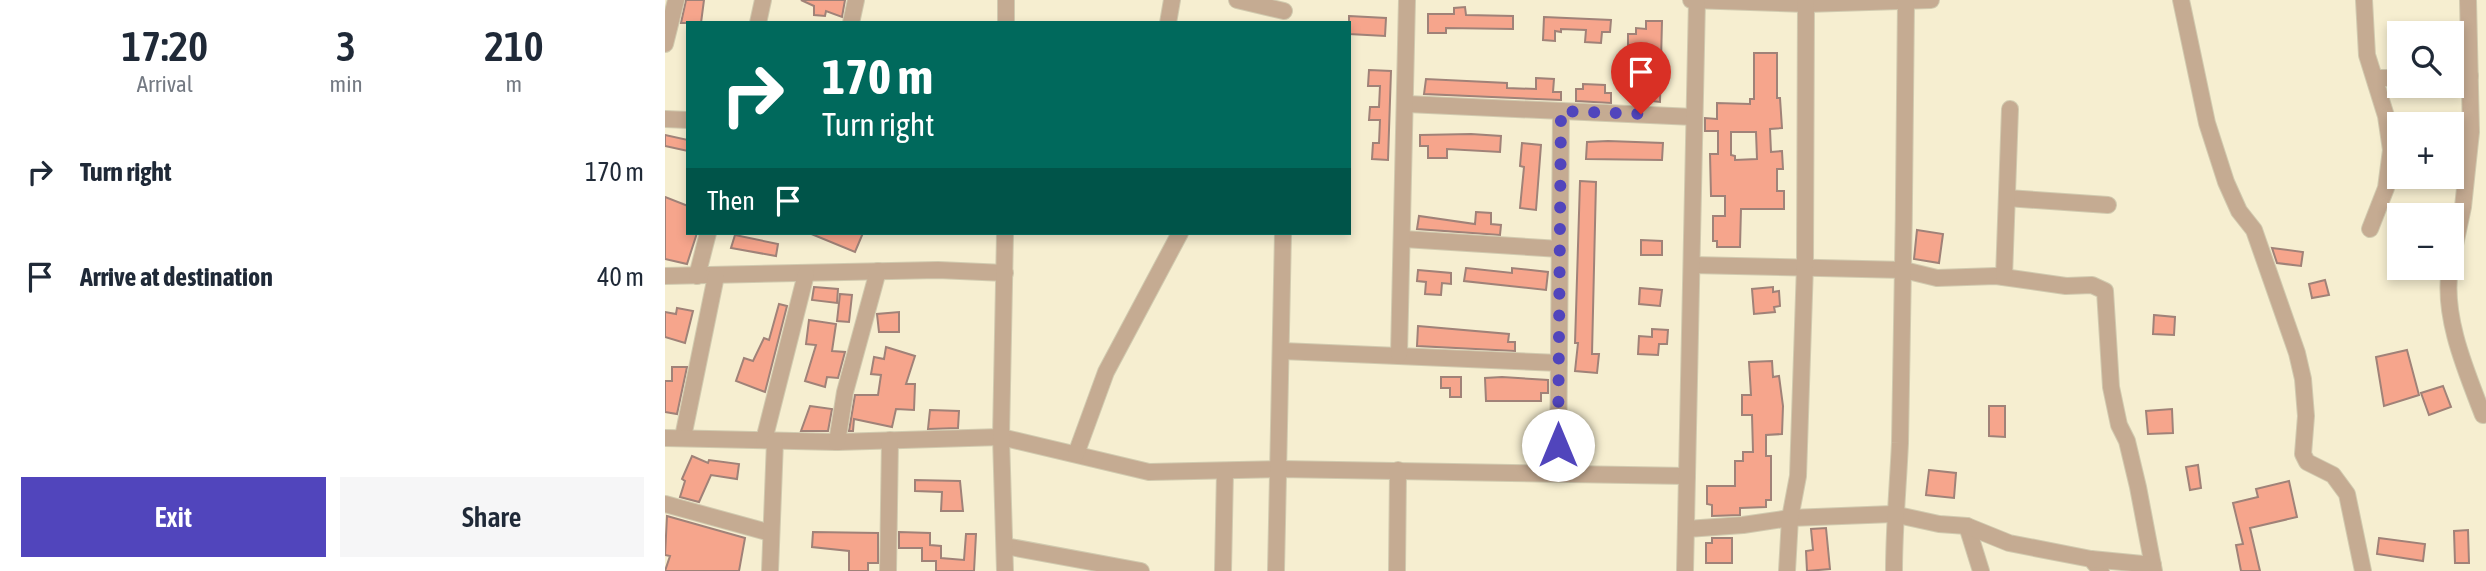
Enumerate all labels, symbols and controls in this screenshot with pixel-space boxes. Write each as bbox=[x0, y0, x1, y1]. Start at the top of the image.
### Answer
map controls bbox=[2387, 21, 2464, 280]
button: search bbox=[2387, 21, 2464, 98]
text: 17:20 bbox=[122, 22, 208, 70]
text: 3 bbox=[336, 22, 356, 70]
text: 210 bbox=[484, 22, 543, 70]
pin bbox=[1611, 42, 1671, 114]
text: 170 m bbox=[822, 48, 933, 104]
icon: right bbox=[707, 49, 798, 140]
icon: arrive bbox=[1622, 53, 1660, 91]
text: Arrival bbox=[137, 71, 193, 97]
text: min bbox=[330, 71, 363, 97]
text: m bbox=[506, 71, 522, 97]
text: Turn right bbox=[822, 106, 935, 143]
button: + bbox=[2387, 112, 2464, 189]
icon: right bbox=[21, 153, 59, 191]
text: Turn right bbox=[80, 157, 171, 187]
text: 170 m bbox=[585, 157, 644, 187]
icon: arrive bbox=[769, 182, 807, 220]
text: Then bbox=[707, 186, 755, 216]
button: − bbox=[2387, 203, 2464, 280]
icon: arrive bbox=[21, 258, 59, 296]
text: Arrive at destination bbox=[80, 262, 273, 292]
text: 40 m bbox=[597, 262, 644, 292]
position arrow bbox=[1521, 408, 1595, 482]
button: Exit bbox=[21, 477, 326, 557]
button: Share bbox=[340, 477, 644, 557]

